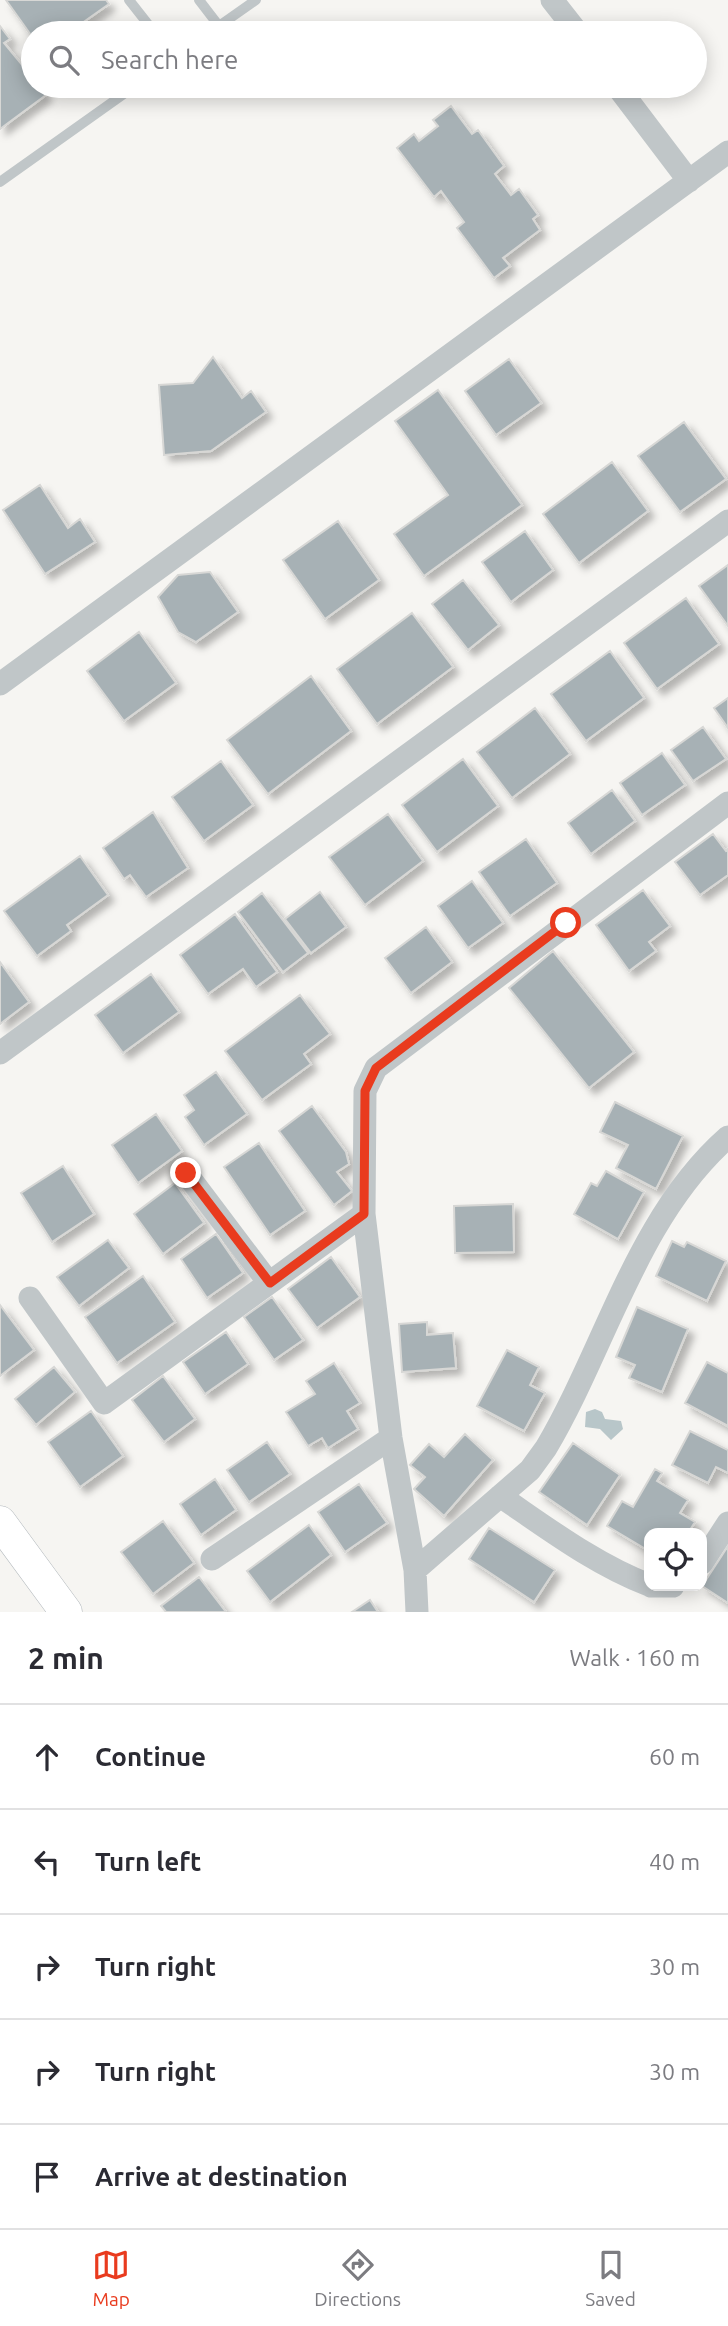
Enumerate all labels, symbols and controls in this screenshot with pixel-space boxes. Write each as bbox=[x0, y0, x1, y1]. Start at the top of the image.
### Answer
search box bbox=[21, 21, 707, 98]
icon: search bbox=[45, 41, 83, 79]
text: Search here bbox=[101, 45, 238, 74]
route start bbox=[550, 907, 581, 938]
route end bbox=[170, 1157, 201, 1188]
map controls bbox=[644, 1528, 707, 1591]
button: locate bbox=[644, 1528, 707, 1591]
text: 2 min bbox=[28, 1641, 104, 1675]
text: Walk · 160 m bbox=[569, 1645, 700, 1670]
icon: ahead bbox=[28, 1738, 66, 1776]
text: Continue bbox=[95, 1742, 206, 1771]
text: 60 m bbox=[649, 1744, 700, 1769]
icon: left bbox=[28, 1843, 66, 1881]
text: Turn left bbox=[95, 1847, 201, 1876]
text: 40 m bbox=[649, 1849, 700, 1874]
icon: right bbox=[28, 1948, 66, 1986]
text: Turn right bbox=[95, 1952, 216, 1981]
text: 30 m bbox=[649, 1954, 700, 1979]
icon: right bbox=[28, 2053, 66, 2091]
text: Turn right bbox=[95, 2057, 216, 2086]
text: 30 m bbox=[649, 2059, 700, 2084]
icon: arrive bbox=[28, 2158, 66, 2196]
text: Arrive at destination bbox=[95, 2162, 348, 2191]
tab: Map bbox=[92, 2246, 130, 2310]
tab: Directions bbox=[314, 2246, 401, 2310]
tab: Saved bbox=[585, 2246, 636, 2310]

